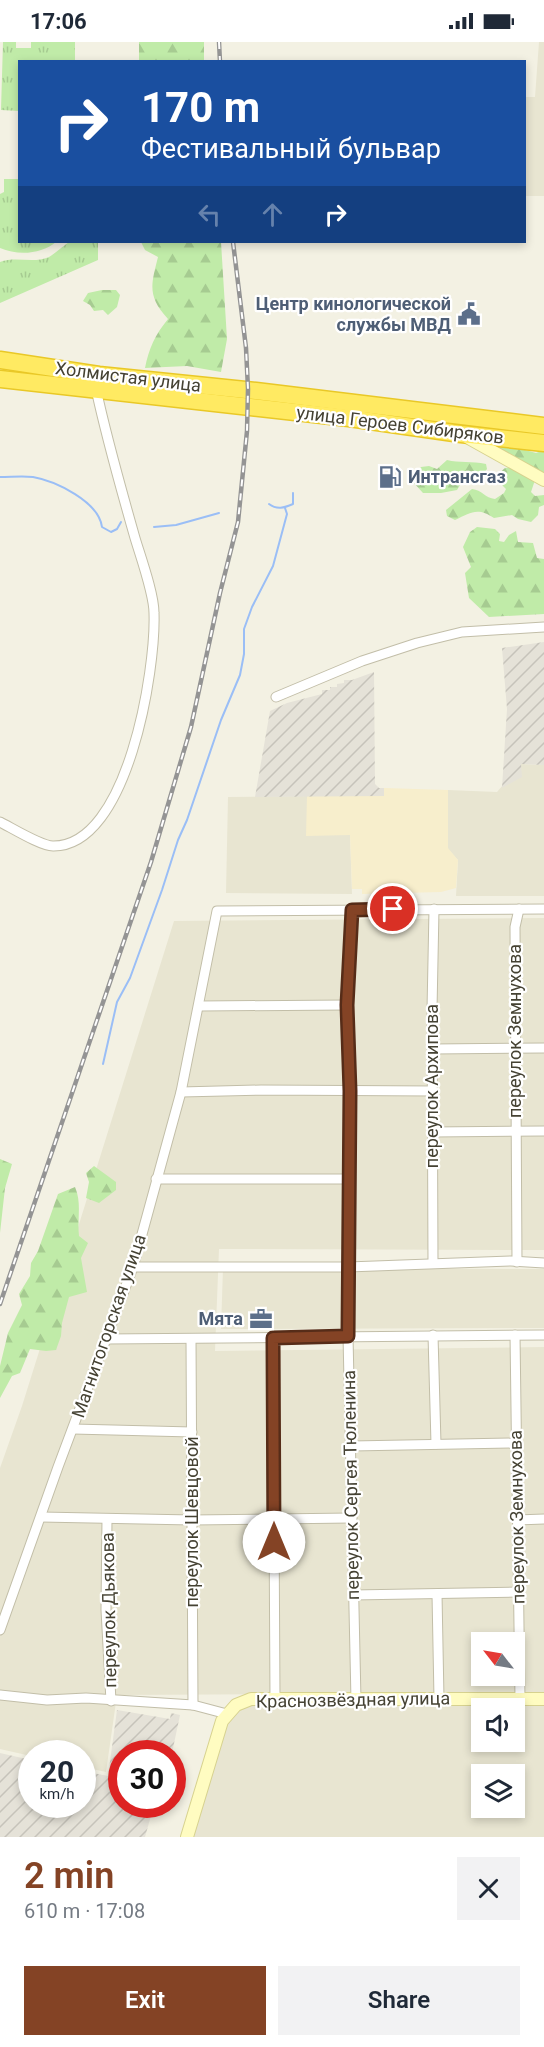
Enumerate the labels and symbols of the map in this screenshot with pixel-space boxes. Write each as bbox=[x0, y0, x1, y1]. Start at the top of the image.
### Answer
place label: Центр кинологической службы МВД bbox=[256, 293, 452, 335]
public building icon: Центр кинологической службы МВД bbox=[456, 301, 482, 327]
street label: Холмистая улица bbox=[54, 357, 202, 396]
street label: улица Героев Сибиряков bbox=[295, 401, 505, 448]
fuel station icon: Интрансгаз bbox=[377, 464, 403, 490]
place label: Интрансгаз bbox=[408, 466, 506, 487]
pin bbox=[367, 883, 418, 934]
street label: переулок Земнухова bbox=[504, 944, 525, 1118]
street label: переулок Архипова bbox=[421, 1004, 442, 1168]
street label: Магнитогорская улица bbox=[67, 1231, 150, 1420]
office icon: Мята bbox=[248, 1306, 274, 1332]
place label: Мята bbox=[198, 1308, 243, 1329]
street label: переулок Сергея Тюленина bbox=[338, 1370, 363, 1600]
street label: переулок Земнухова bbox=[504, 1430, 529, 1604]
street label: переулок Шевцовой bbox=[181, 1436, 202, 1608]
position arrow bbox=[242, 1510, 306, 1574]
street label: переулок Дьякова bbox=[97, 1532, 120, 1688]
north arrow bbox=[471, 1632, 525, 1686]
street label: Краснозвёздная улица bbox=[256, 1687, 450, 1712]
speed limit sign: 30 bbox=[108, 1740, 186, 1818]

